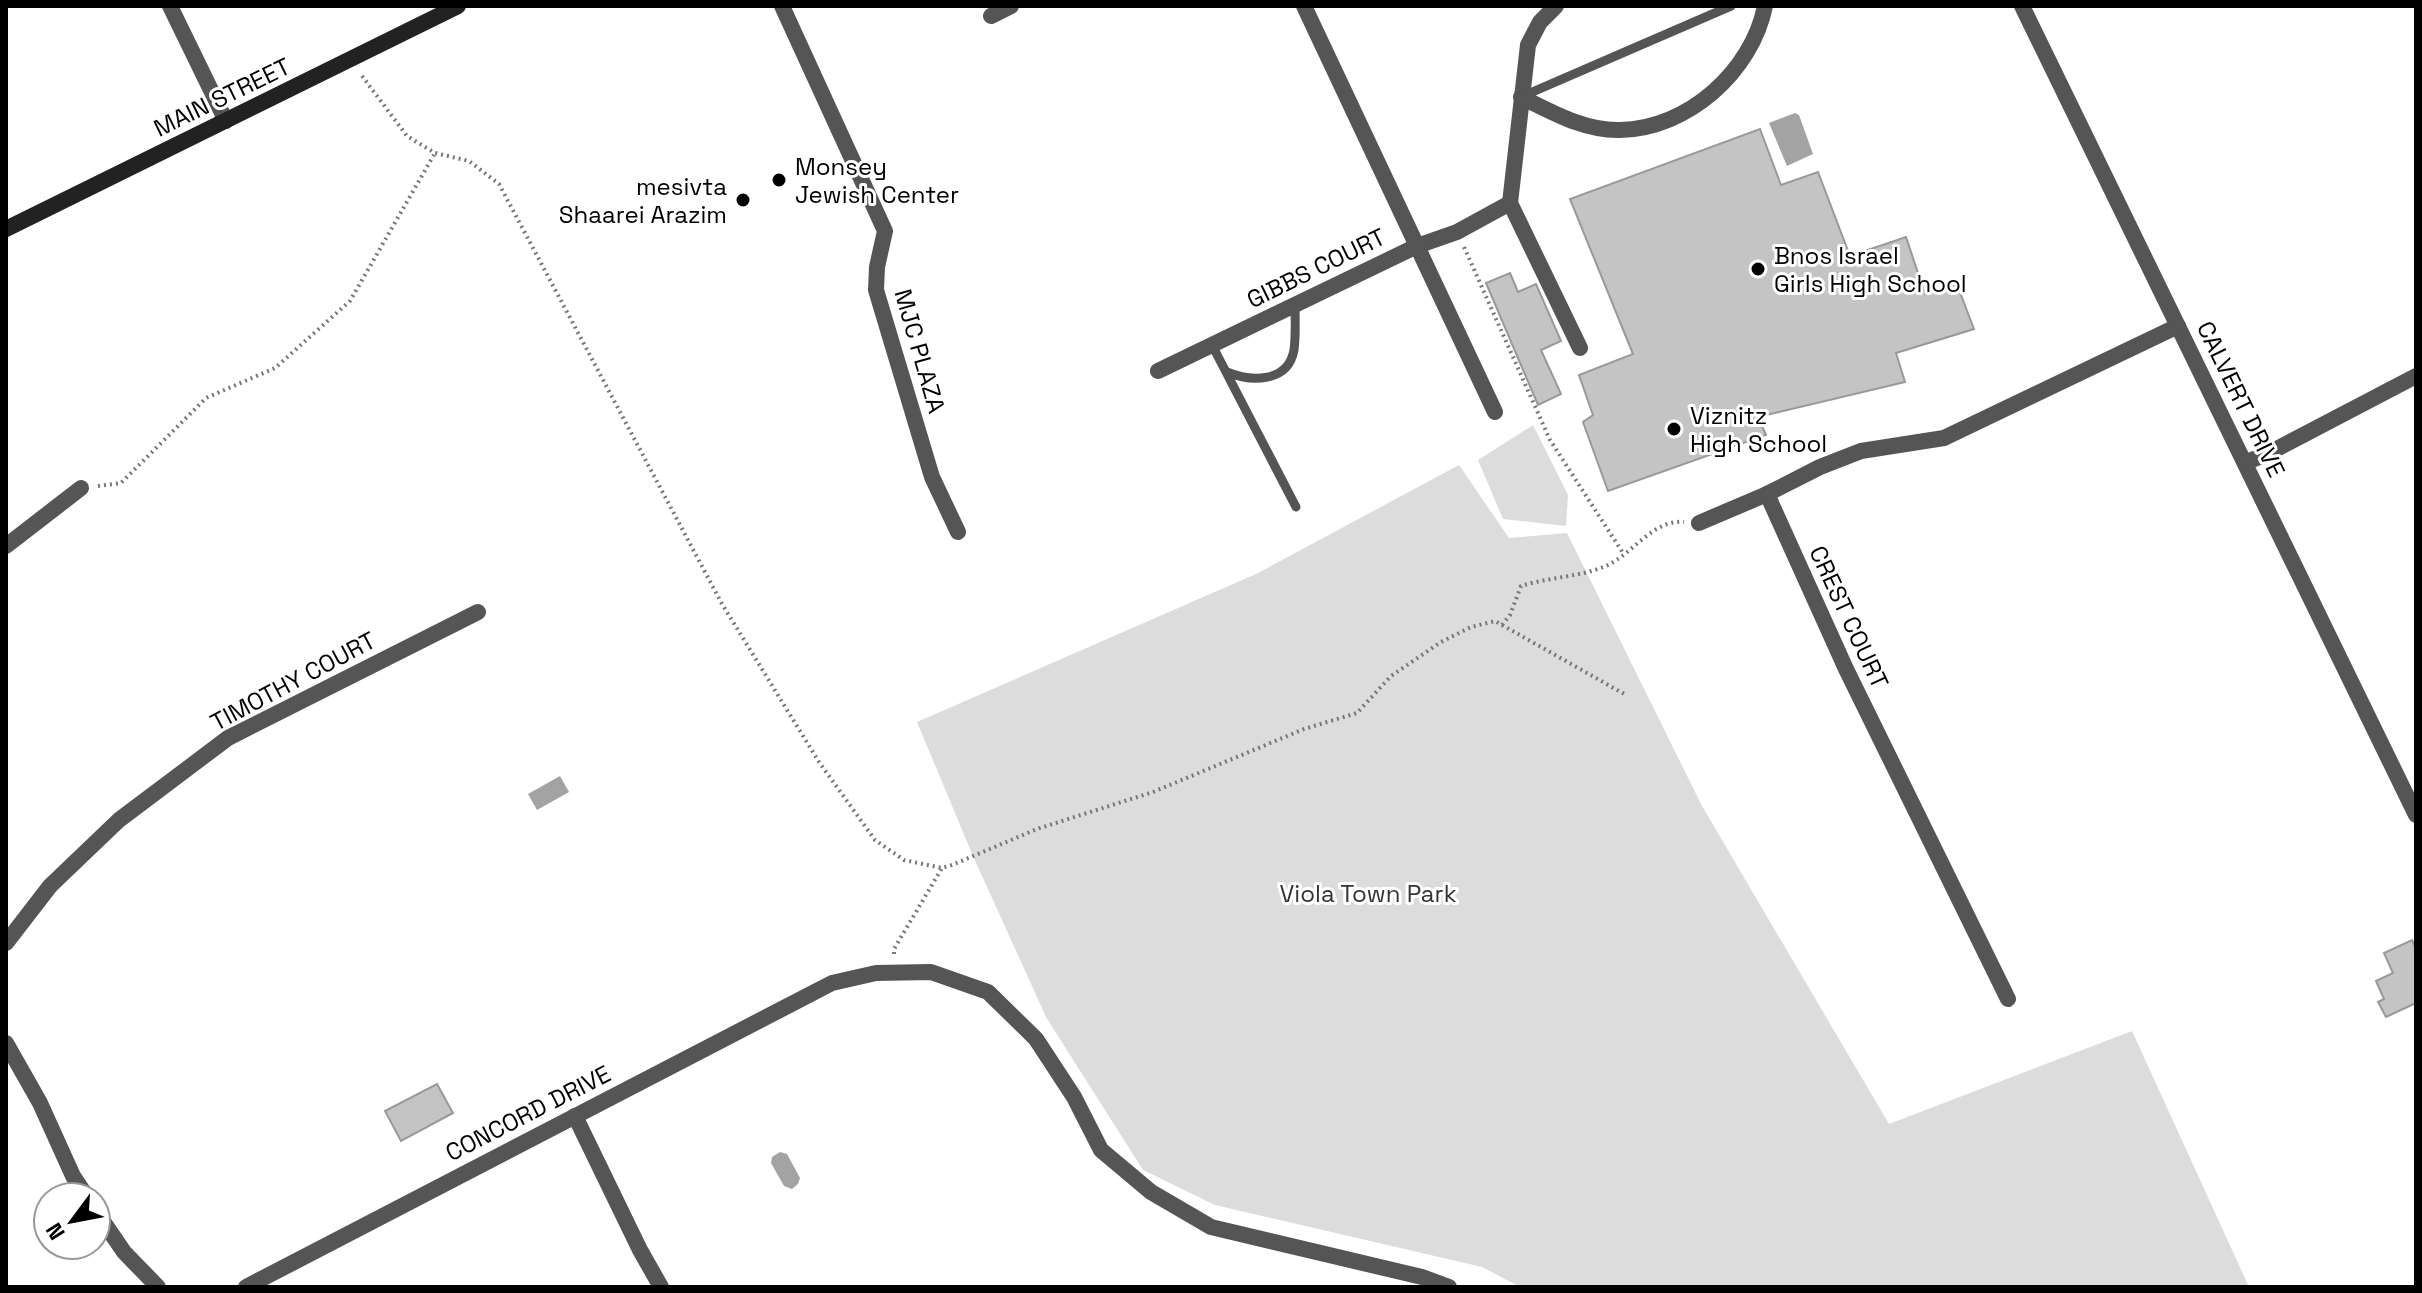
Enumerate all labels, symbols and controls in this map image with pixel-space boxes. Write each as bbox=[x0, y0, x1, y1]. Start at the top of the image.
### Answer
street label: MAIN STREET bbox=[149, 51, 295, 143]
place label: Monsey Jewish Center bbox=[795, 151, 959, 210]
place label: mesivta Shaarei Arazim bbox=[559, 171, 727, 230]
marker: Monsey Jewish Center bbox=[770, 171, 788, 189]
marker: mesivta Shaarei Arazim bbox=[734, 191, 752, 209]
street label: GIBBS COURT bbox=[1241, 221, 1391, 315]
place label: Bnos Israel Girls High School bbox=[1774, 240, 1967, 299]
marker: Bnos Israel Girls High School bbox=[1749, 260, 1767, 278]
street label: MJC PLAZA bbox=[887, 285, 953, 417]
street label: CALVERT DRIVE bbox=[2190, 316, 2292, 482]
place label: Viznitz High School bbox=[1690, 400, 1827, 459]
marker: Viznitz High School bbox=[1665, 420, 1683, 438]
street label: CREST COURT bbox=[1802, 541, 1896, 693]
street label: TIMOTHY COURT bbox=[205, 624, 381, 738]
park label: Viola Town Park bbox=[1279, 878, 1457, 909]
street label: CONCORD DRIVE bbox=[440, 1058, 616, 1168]
north arrow bbox=[32, 1181, 112, 1261]
text: N bbox=[39, 1218, 71, 1245]

